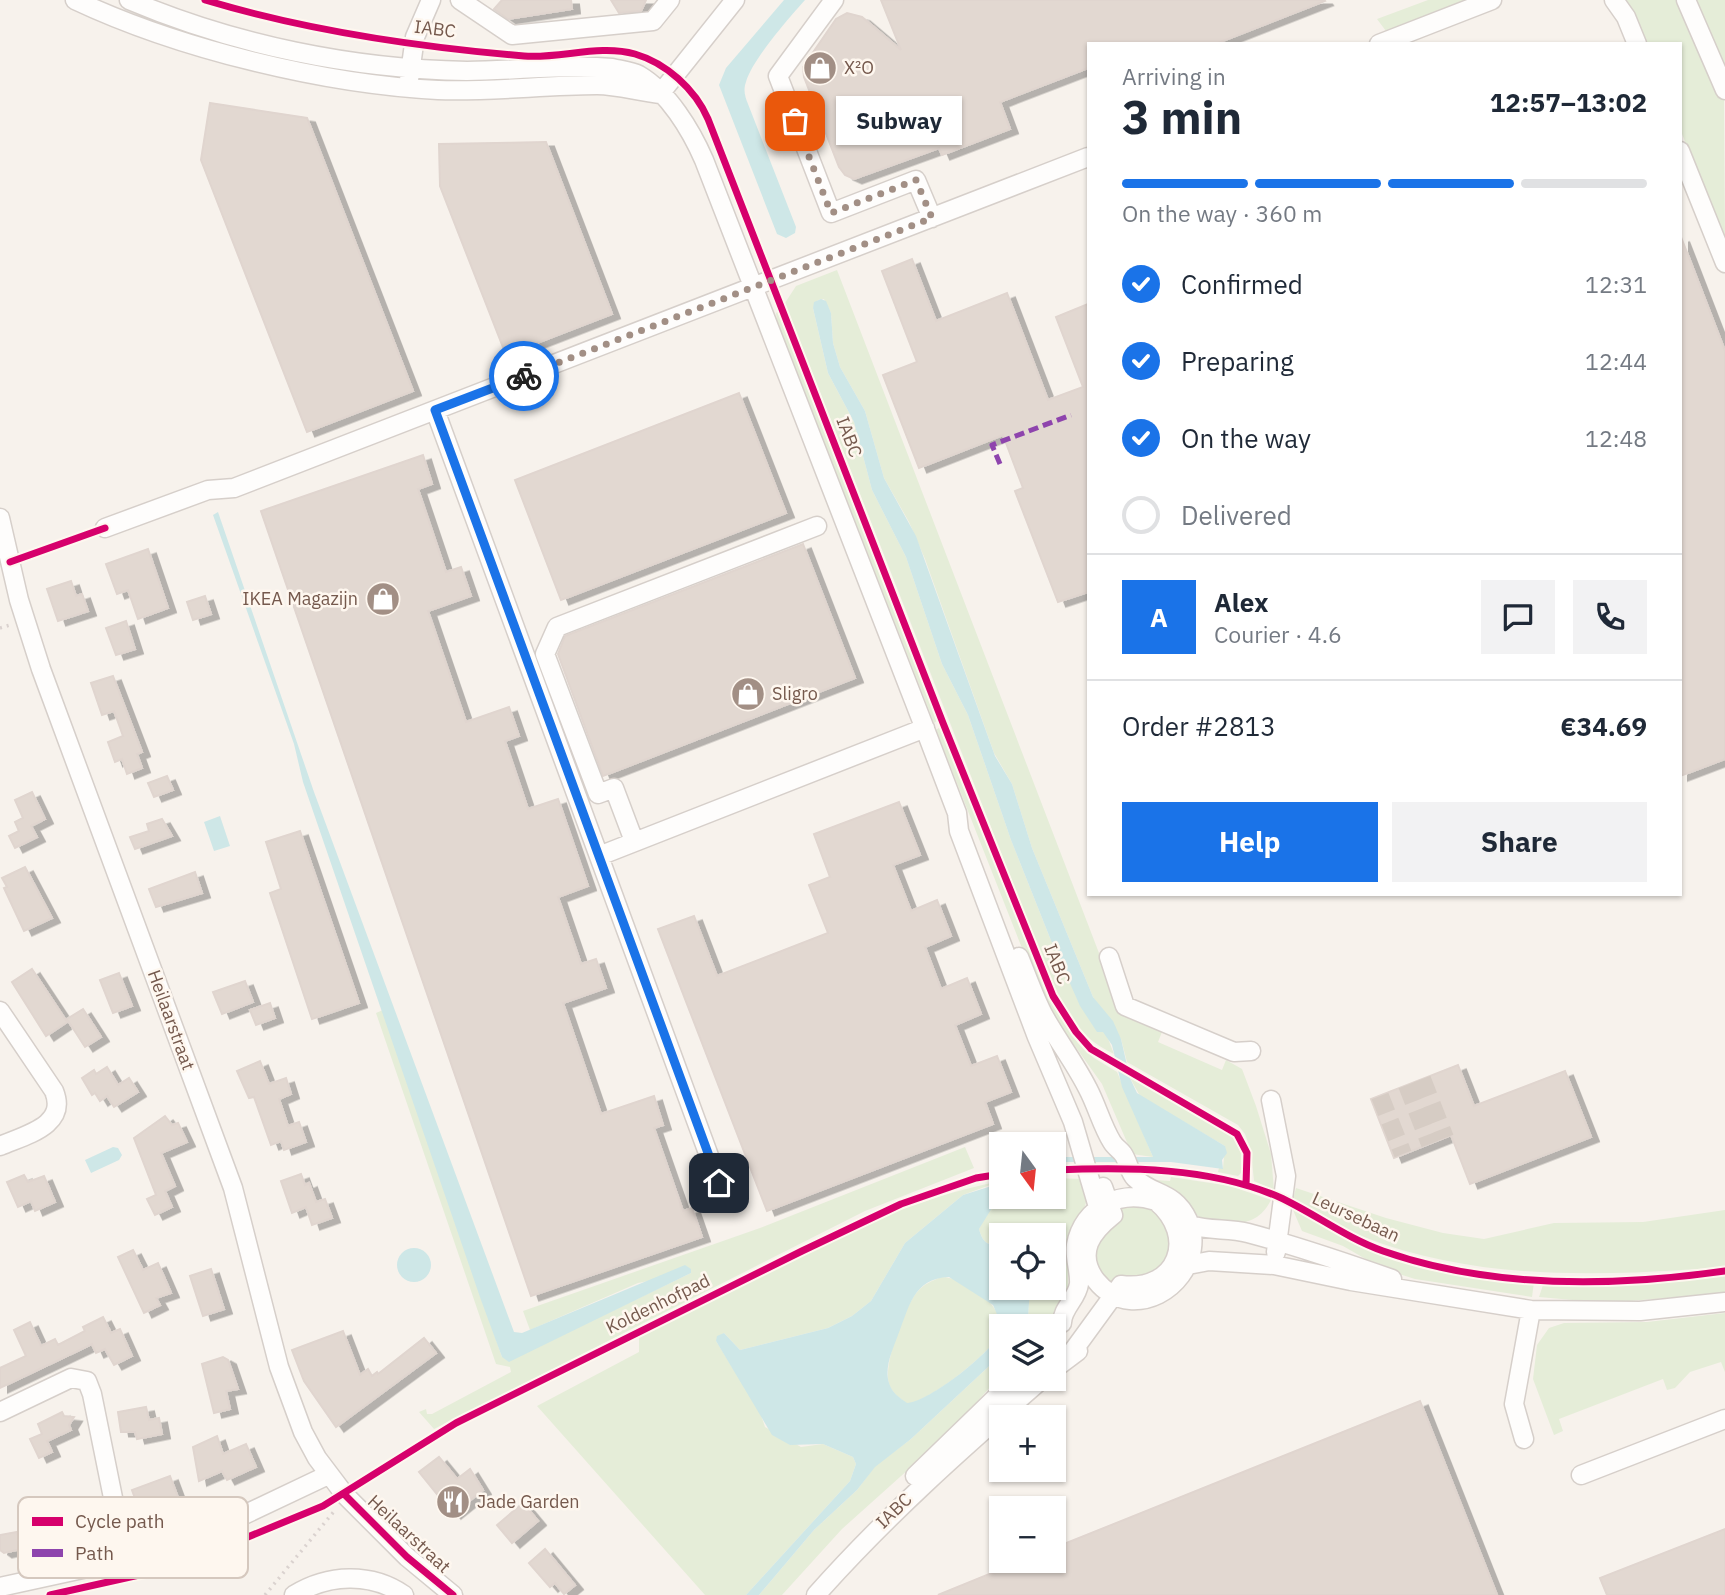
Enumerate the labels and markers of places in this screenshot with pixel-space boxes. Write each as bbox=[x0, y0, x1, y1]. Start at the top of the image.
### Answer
shop icon: X²O bbox=[801, 49, 839, 87]
place label: X²O bbox=[844, 56, 874, 79]
pin bbox=[765, 91, 825, 151]
callout: Subway bbox=[837, 96, 963, 146]
shop icon: IKEA Magazijn bbox=[364, 580, 402, 618]
place label: IKEA Magazijn bbox=[242, 587, 358, 610]
shop icon: Sligro bbox=[729, 675, 767, 713]
place label: Sligro bbox=[772, 682, 818, 705]
pin bbox=[689, 1153, 749, 1213]
restaurant icon: Jade Garden bbox=[434, 1483, 472, 1521]
place label: Jade Garden bbox=[477, 1490, 580, 1513]

